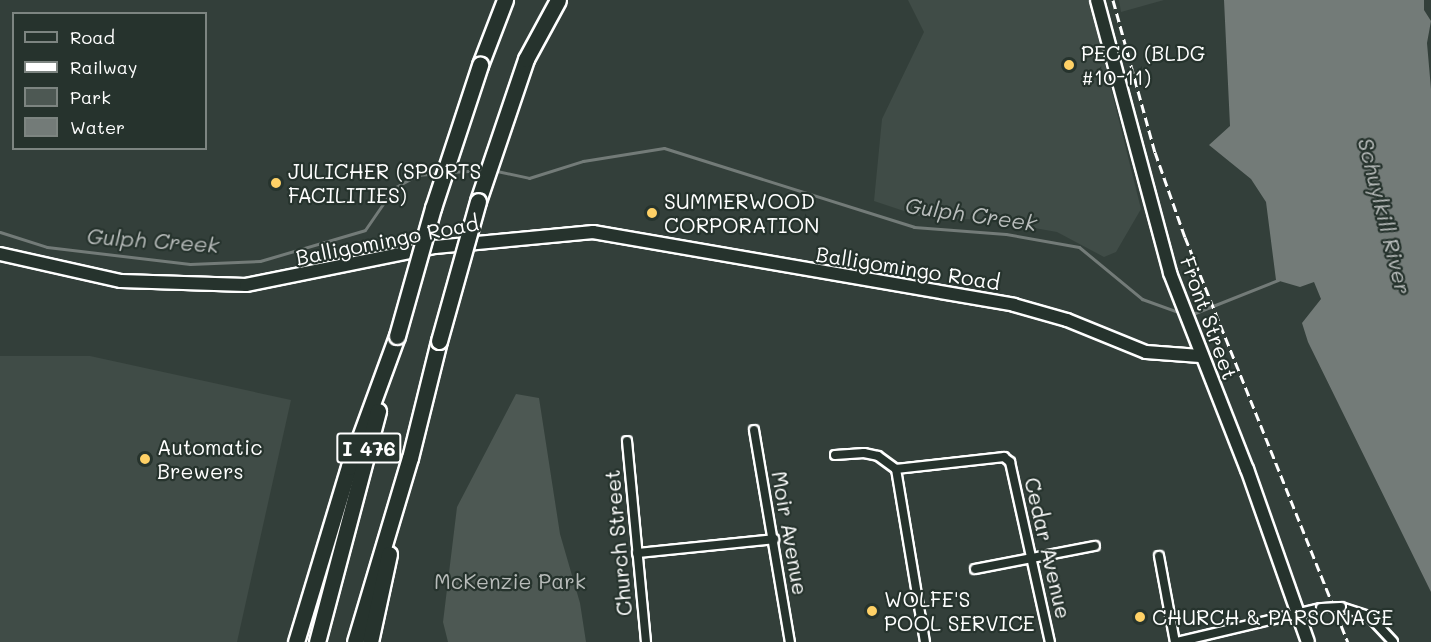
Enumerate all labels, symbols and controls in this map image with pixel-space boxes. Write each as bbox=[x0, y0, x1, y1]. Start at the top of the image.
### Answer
legend bbox=[12, 12, 207, 150]
text: Road bbox=[70, 25, 115, 49]
place label: PECO (BLDG #10-11) bbox=[1081, 40, 1205, 90]
text: Railway bbox=[70, 55, 137, 79]
marker: PECO (BLDG #10-11) bbox=[1062, 58, 1076, 72]
text: Park bbox=[70, 85, 111, 109]
text: Water bbox=[70, 115, 125, 139]
water label: Schuylkill River bbox=[1353, 135, 1417, 297]
place label: JULICHER (SPORTS FACILITIES) bbox=[288, 158, 481, 208]
marker: JULICHER (SPORTS FACILITIES) bbox=[269, 176, 283, 190]
place label: SUMMERWOOD CORPORATION bbox=[664, 188, 820, 238]
water label: Gulph Creek bbox=[904, 192, 1038, 236]
marker: SUMMERWOOD CORPORATION bbox=[645, 206, 659, 220]
street label: Balligomingo Road bbox=[293, 210, 481, 270]
water label: Gulph Creek bbox=[86, 222, 220, 258]
street label: Balligomingo Road bbox=[814, 241, 1002, 295]
street label: Front Street bbox=[1175, 253, 1243, 383]
road number: I 476 bbox=[336, 431, 402, 465]
place label: Automatic Brewers bbox=[157, 434, 263, 484]
marker: Automatic Brewers bbox=[138, 452, 152, 466]
street label: Church Street bbox=[599, 469, 637, 617]
street label: Moir Avenue bbox=[767, 469, 813, 597]
street label: Cedar Avenue bbox=[1019, 475, 1077, 621]
park label: McKenzie Park bbox=[434, 568, 586, 594]
place label: WOLFE'S POOL SERVICE bbox=[884, 586, 1035, 636]
marker: WOLFE'S POOL SERVICE bbox=[865, 604, 879, 618]
place label: CHURCH & PARSONAGE bbox=[1152, 604, 1393, 630]
marker: CHURCH & PARSONAGE bbox=[1133, 610, 1147, 624]

